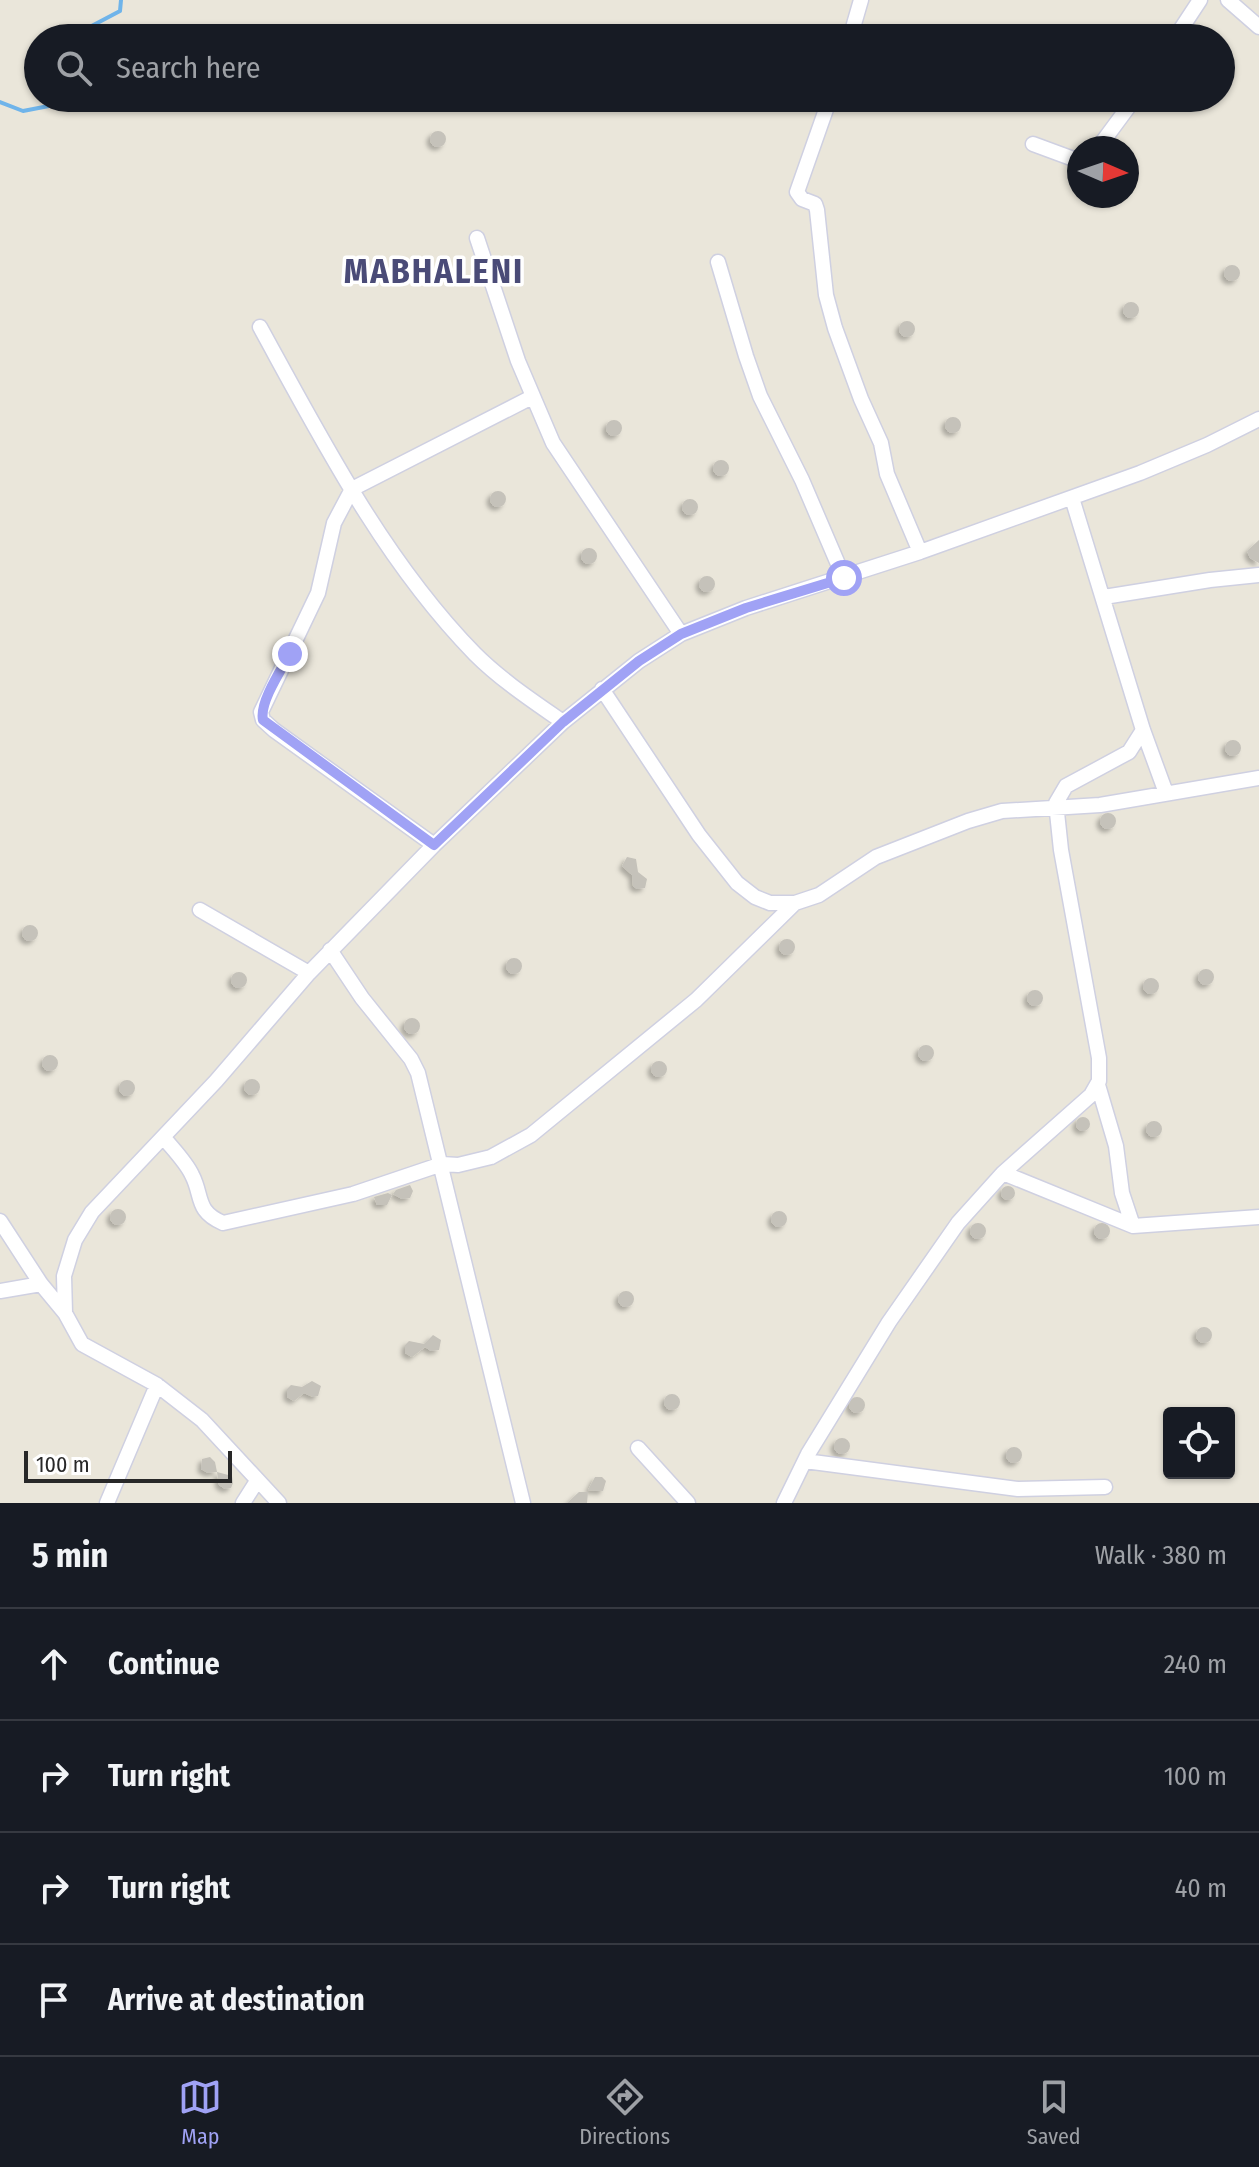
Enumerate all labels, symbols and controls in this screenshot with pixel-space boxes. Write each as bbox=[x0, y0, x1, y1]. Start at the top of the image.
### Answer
search box bbox=[24, 24, 1235, 112]
icon: search bbox=[52, 46, 96, 90]
text: Search here bbox=[116, 50, 261, 86]
north arrow bbox=[1067, 136, 1139, 208]
district label: MABHALENI bbox=[344, 251, 524, 292]
route start bbox=[826, 560, 862, 596]
route end bbox=[272, 636, 308, 672]
map controls bbox=[1163, 1407, 1235, 1479]
button: locate bbox=[1163, 1407, 1235, 1479]
scale bar bbox=[24, 1447, 232, 1483]
text: 100 m bbox=[36, 1451, 90, 1478]
text: 5 min bbox=[32, 1535, 108, 1576]
text: Walk · 380 m bbox=[1095, 1540, 1227, 1571]
icon: ahead bbox=[32, 1642, 76, 1686]
text: Continue bbox=[108, 1646, 220, 1682]
text: 240 m bbox=[1164, 1649, 1227, 1680]
icon: right bbox=[32, 1754, 76, 1798]
text: Turn right bbox=[108, 1758, 230, 1794]
text: 100 m bbox=[1164, 1761, 1227, 1792]
icon: right bbox=[32, 1866, 76, 1910]
text: Turn right bbox=[108, 1870, 230, 1906]
text: 40 m bbox=[1175, 1873, 1227, 1904]
icon: arrive bbox=[32, 1978, 76, 2022]
text: Arrive at destination bbox=[108, 1982, 365, 2018]
tab: Map bbox=[178, 2075, 222, 2150]
tab: Directions bbox=[579, 2075, 670, 2150]
tab: Saved bbox=[1027, 2075, 1081, 2150]

